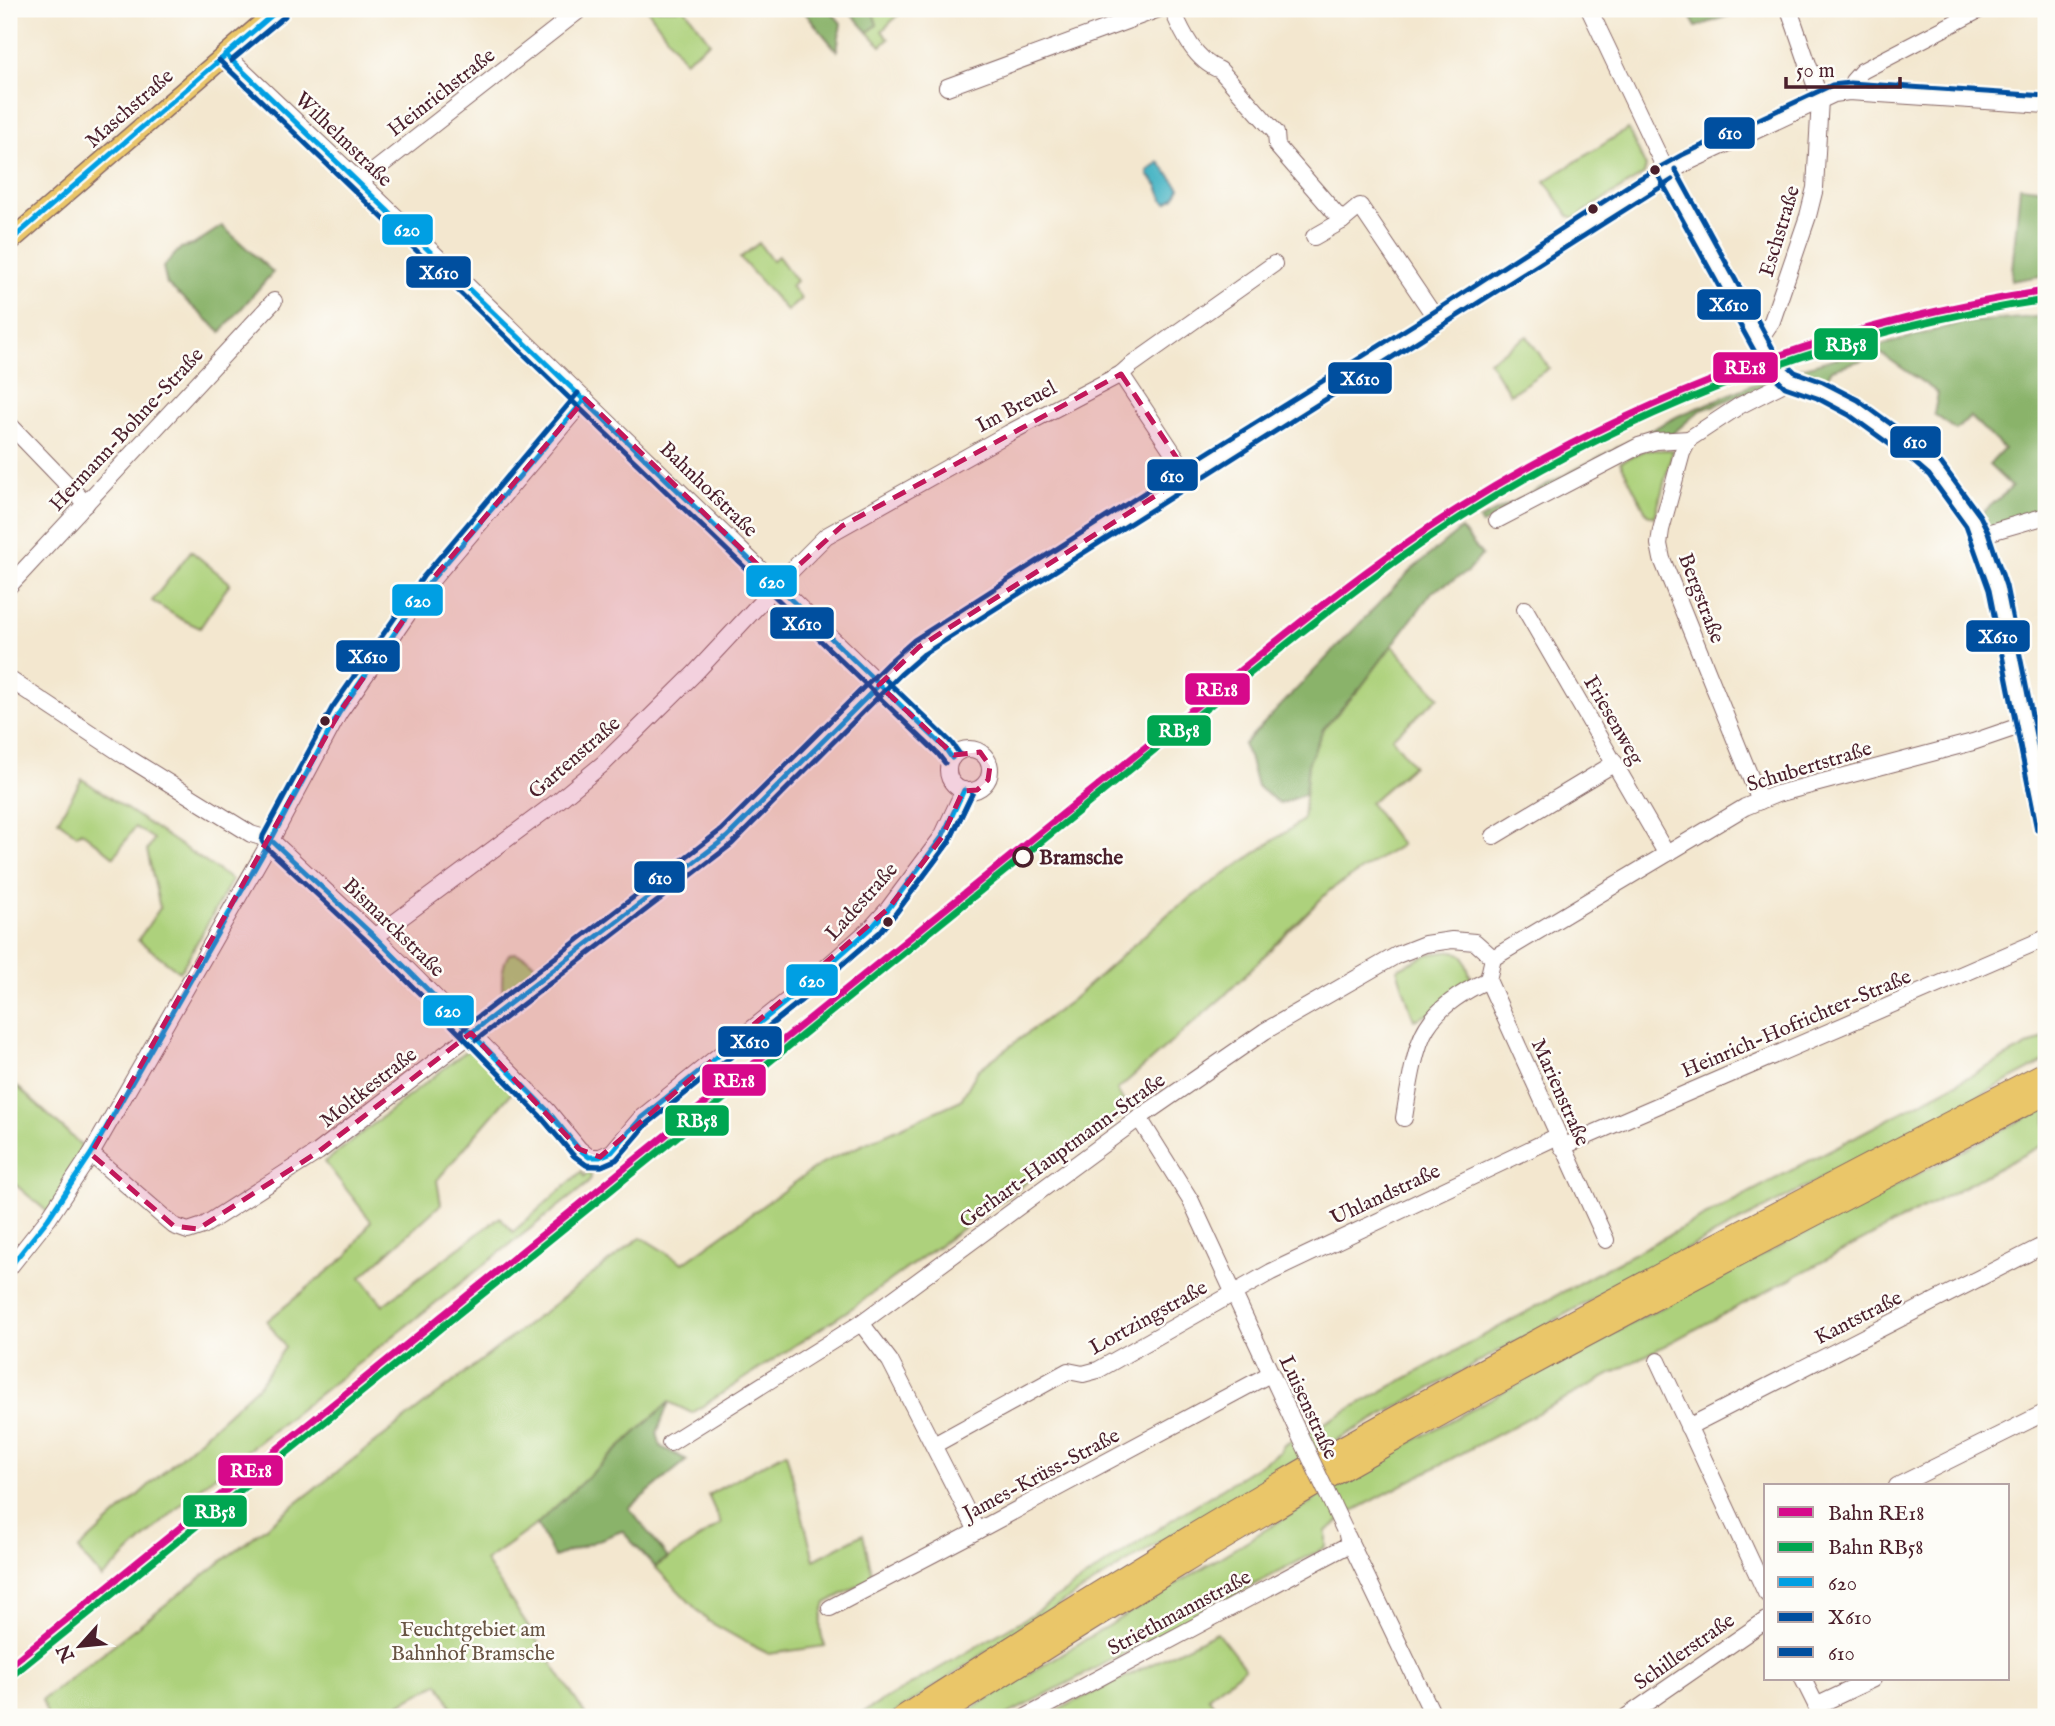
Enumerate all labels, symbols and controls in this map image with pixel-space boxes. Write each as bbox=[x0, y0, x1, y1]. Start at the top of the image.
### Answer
street label: Heinrichstraße bbox=[383, 42, 502, 144]
scale bar bbox=[1786, 46, 1899, 90]
text: 50 m bbox=[1796, 58, 1835, 85]
street label: Maschstraße bbox=[80, 63, 180, 155]
street label: Wilhelmstraße bbox=[288, 87, 398, 194]
line badge: 610 bbox=[1703, 116, 1756, 150]
text: 610 bbox=[1718, 122, 1742, 146]
unlabelled marker bbox=[1648, 163, 1662, 177]
street label: Eschstraße bbox=[1754, 182, 1807, 280]
unlabelled marker bbox=[1586, 202, 1600, 216]
line badge: 620 bbox=[381, 213, 434, 246]
text: 620 bbox=[394, 219, 420, 243]
line badge: X610 bbox=[405, 255, 472, 289]
text: X610 bbox=[418, 262, 459, 286]
line badge: X610 bbox=[1696, 288, 1762, 321]
text: X610 bbox=[1708, 294, 1749, 318]
line badge: RB58 bbox=[1813, 327, 1879, 361]
text: RB58 bbox=[1825, 334, 1867, 358]
street label: Hermann-Bohne-Straße bbox=[44, 342, 210, 518]
line badge: RE18 bbox=[1712, 351, 1779, 384]
text: RE18 bbox=[1724, 357, 1766, 381]
line badge: X610 bbox=[1327, 361, 1393, 395]
text: X610 bbox=[1339, 368, 1380, 392]
street label: Im Breuel bbox=[972, 375, 1062, 440]
line badge: 610 bbox=[1889, 425, 1942, 459]
text: 610 bbox=[1903, 431, 1927, 455]
street label: Bahnhofstraße bbox=[653, 436, 763, 544]
line badge: 610 bbox=[1146, 458, 1199, 492]
text: 610 bbox=[1160, 465, 1184, 489]
street label: Bergstraße bbox=[1671, 550, 1730, 648]
line badge: 620 bbox=[745, 564, 798, 598]
text: 620 bbox=[759, 571, 785, 595]
line badge: 620 bbox=[391, 583, 444, 617]
text: 620 bbox=[405, 590, 431, 614]
line badge: X610 bbox=[769, 606, 835, 640]
text: X610 bbox=[781, 613, 822, 637]
line badge: X610 bbox=[1965, 619, 2031, 653]
text: X610 bbox=[1977, 626, 2018, 650]
line badge: X610 bbox=[335, 639, 401, 673]
text: X610 bbox=[347, 646, 388, 670]
street label: Friesenweg bbox=[1576, 671, 1649, 771]
line badge: RE18 bbox=[1184, 672, 1251, 706]
text: RE18 bbox=[1196, 679, 1238, 703]
street label: Gartenstraße bbox=[523, 711, 627, 806]
unlabelled marker bbox=[318, 714, 332, 728]
line badge: RB58 bbox=[1146, 714, 1212, 747]
text: RB58 bbox=[1158, 720, 1200, 744]
street label: Schubertstraße bbox=[1744, 736, 1876, 799]
place label: Bramsche bbox=[1039, 845, 1123, 872]
marker: Bramsche bbox=[1013, 847, 1033, 867]
street label: Ladestraße bbox=[820, 857, 905, 947]
line badge: 610 bbox=[633, 860, 686, 894]
text: 610 bbox=[648, 867, 672, 891]
street label: Bismarckstraße bbox=[336, 873, 450, 984]
unlabelled marker bbox=[881, 915, 895, 929]
line badge: 620 bbox=[785, 963, 839, 997]
street label: Heinrich-Hofrichter-Straße bbox=[1678, 964, 1916, 1085]
text: 620 bbox=[799, 970, 825, 994]
line badge: 620 bbox=[422, 994, 475, 1027]
text: 620 bbox=[435, 1000, 461, 1024]
line badge: X610 bbox=[717, 1025, 783, 1058]
text: X610 bbox=[729, 1031, 770, 1055]
street label: Marienstraße bbox=[1524, 1035, 1595, 1151]
street label: Moltkestraße bbox=[315, 1042, 423, 1135]
line badge: RE18 bbox=[701, 1063, 767, 1097]
street label: Gerhart-Hauptmann-Straße bbox=[955, 1067, 1171, 1235]
text: RE18 bbox=[713, 1070, 755, 1094]
line badge: RB58 bbox=[664, 1104, 730, 1137]
text: RB58 bbox=[676, 1110, 718, 1134]
street label: Uhlandstraße bbox=[1326, 1158, 1445, 1233]
street label: Lortzingstraße bbox=[1085, 1275, 1213, 1362]
street label: Kantstraße bbox=[1810, 1285, 1907, 1352]
street label: Luisenstraße bbox=[1272, 1351, 1344, 1464]
street label: James-Krüss-Straße bbox=[957, 1423, 1125, 1529]
line badge: RE18 bbox=[217, 1454, 284, 1487]
text: RE18 bbox=[230, 1460, 272, 1484]
legend bbox=[1764, 1484, 2010, 1680]
line badge: RB58 bbox=[182, 1494, 248, 1528]
text: RB58 bbox=[194, 1501, 236, 1525]
text: Bahn RE18 bbox=[1828, 1501, 1924, 1528]
text: Bahn RB58 bbox=[1828, 1535, 1924, 1562]
street label: Striethmannstraße bbox=[1103, 1564, 1256, 1663]
text: 620 bbox=[1828, 1571, 1857, 1598]
text: X610 bbox=[1828, 1605, 1872, 1632]
street label: Schillerstraße bbox=[1629, 1607, 1741, 1697]
north arrow bbox=[46, 1610, 116, 1680]
park label: Feuchtgebiet am Bahnhof Bramsche bbox=[391, 1617, 555, 1668]
text: N bbox=[52, 1640, 82, 1666]
text: 610 bbox=[1828, 1641, 1855, 1668]

